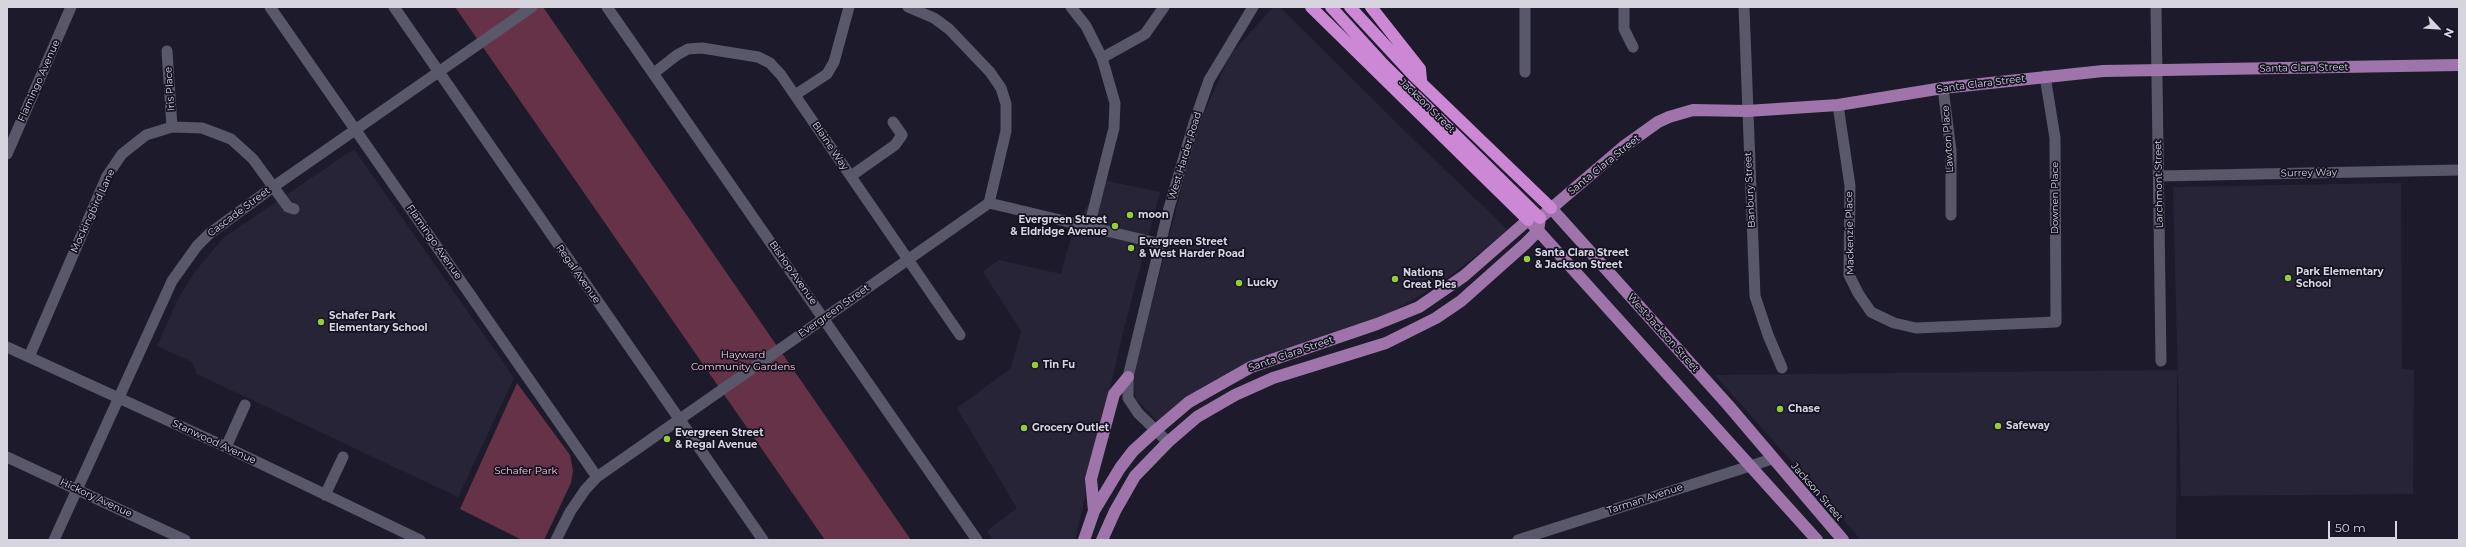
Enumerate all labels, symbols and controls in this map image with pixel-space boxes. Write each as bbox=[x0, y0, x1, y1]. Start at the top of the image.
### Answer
north arrow bbox=[2418, 8, 2458, 48]
text: N bbox=[2441, 26, 2457, 40]
street label: Flamingo Avenue bbox=[16, 38, 62, 124]
street label: Santa Clara Street bbox=[2259, 61, 2349, 75]
street label: Iris Place bbox=[162, 66, 178, 112]
street label: Santa Clara Street bbox=[1936, 73, 2026, 95]
street label: Jackson Street bbox=[1397, 76, 1457, 136]
street label: Lawton Place bbox=[1940, 105, 1956, 173]
street label: West Harder Road bbox=[1166, 110, 1204, 202]
street label: Blaine Way bbox=[809, 119, 851, 173]
street label: Santa Clara Street bbox=[1566, 132, 1642, 198]
street label: Larchmont Street bbox=[2152, 140, 2166, 228]
street label: Banbury Street bbox=[1742, 152, 1758, 228]
street label: Downen Place bbox=[2049, 162, 2061, 234]
street label: Mockingbird Lane bbox=[68, 167, 118, 255]
street label: Surrey Way bbox=[2281, 167, 2337, 179]
street label: Cascade Street bbox=[205, 185, 273, 239]
street label: Mackenzie Place bbox=[1843, 191, 1857, 275]
street label: Flamingo Avenue bbox=[404, 202, 464, 282]
place label: moon bbox=[1138, 209, 1169, 221]
marker: moon bbox=[1125, 210, 1135, 220]
place label: Evergreen Street & Eldridge Avenue bbox=[1010, 214, 1107, 238]
marker: Evergreen Street & Eldridge Avenue bbox=[1110, 221, 1120, 231]
place label: Evergreen Street & West Harder Road bbox=[1139, 236, 1245, 260]
street label: Bishop Avenue bbox=[766, 239, 820, 307]
street label: Regal Avenue bbox=[553, 242, 603, 306]
marker: Evergreen Street & West Harder Road bbox=[1126, 243, 1136, 253]
place label: Santa Clara Street & Jackson Street bbox=[1535, 247, 1629, 270]
marker: Santa Clara Street & Jackson Street bbox=[1522, 254, 1532, 264]
place label: Park Elementary School bbox=[2296, 266, 2383, 290]
place label: Nations Great Pies bbox=[1403, 267, 1456, 290]
marker: Park Elementary School bbox=[2283, 273, 2293, 283]
marker: Nations Great Pies bbox=[1390, 274, 1400, 284]
place label: Lucky bbox=[1247, 277, 1278, 289]
marker: Lucky bbox=[1234, 278, 1244, 288]
street label: Evergreen Street bbox=[796, 282, 872, 340]
street label: West Jackson Street bbox=[1625, 291, 1701, 375]
place label: Schafer Park Elementary School bbox=[329, 310, 428, 334]
marker: Schafer Park Elementary School bbox=[316, 317, 326, 327]
street label: Santa Clara Street bbox=[1247, 334, 1335, 374]
park label: Hayward Community Gardens bbox=[691, 349, 795, 372]
place label: Tin Fu bbox=[1043, 359, 1075, 371]
marker: Tin Fu bbox=[1030, 360, 1040, 370]
place label: Chase bbox=[1788, 403, 1820, 415]
marker: Chase bbox=[1775, 404, 1785, 414]
street label: Stanwood Avenue bbox=[170, 417, 258, 467]
place label: Safeway bbox=[2006, 420, 2050, 432]
marker: Safeway bbox=[1993, 421, 2003, 431]
place label: Grocery Outlet bbox=[1032, 422, 1109, 434]
marker: Grocery Outlet bbox=[1019, 423, 1029, 433]
place label: Evergreen Street & Regal Avenue bbox=[675, 427, 764, 450]
marker: Evergreen Street & Regal Avenue bbox=[662, 434, 672, 444]
street label: Jackson Street bbox=[1789, 461, 1845, 523]
park label: Schafer Park bbox=[494, 465, 558, 477]
street label: Hickory Avenue bbox=[58, 476, 134, 520]
street label: Tarman Avenue bbox=[1606, 481, 1684, 517]
scale bar bbox=[2330, 513, 2399, 539]
text: 50 m bbox=[2335, 520, 2366, 535]

